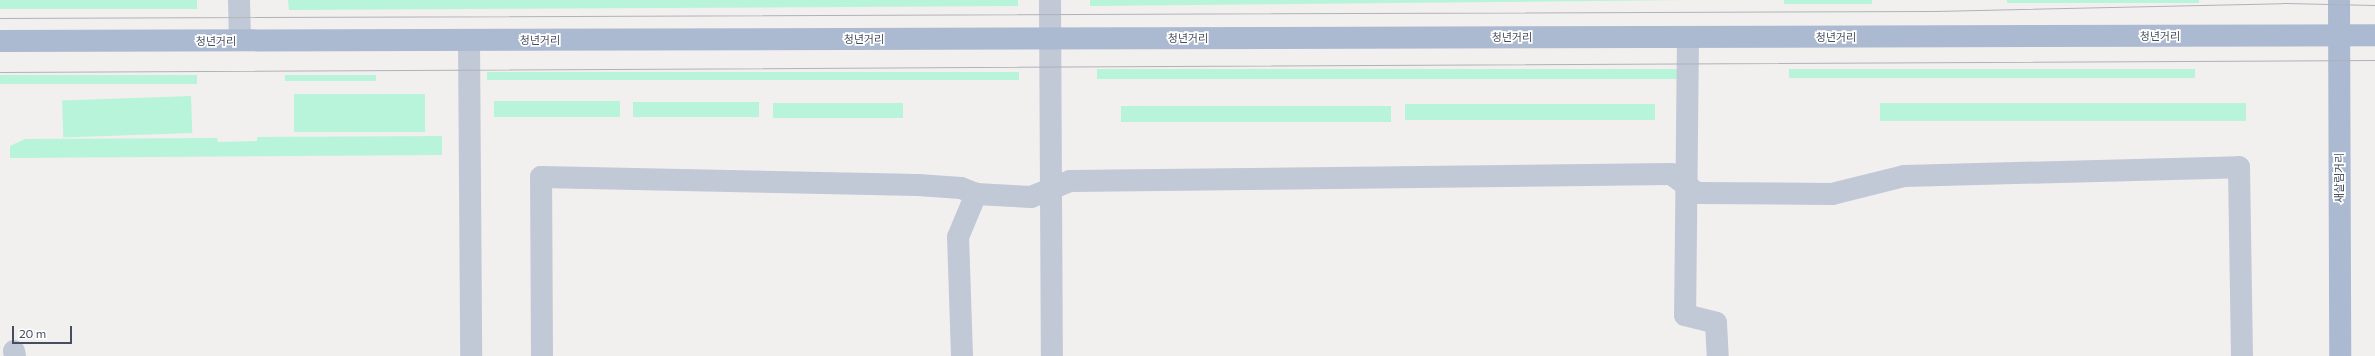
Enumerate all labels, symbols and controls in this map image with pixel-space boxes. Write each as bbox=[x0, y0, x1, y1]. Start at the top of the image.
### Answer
street label: 청년거리 bbox=[2140, 29, 2180, 43]
street label: 청년거리 bbox=[1492, 30, 1532, 44]
street label: 청년거리 bbox=[1816, 30, 1856, 44]
street label: 청년거리 bbox=[1168, 31, 1208, 45]
street label: 청년거리 bbox=[844, 32, 884, 46]
street label: 청년거리 bbox=[520, 33, 560, 47]
street label: 청년거리 bbox=[196, 34, 236, 48]
street label: 새살림거리 bbox=[2332, 153, 2346, 203]
scale bar bbox=[14, 318, 74, 344]
text: 20 m bbox=[19, 326, 46, 340]

